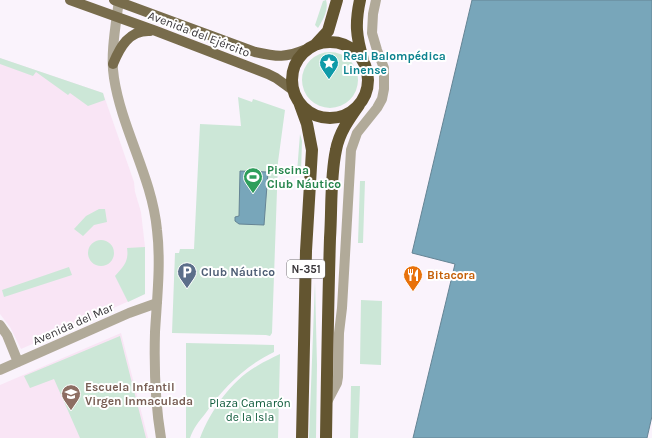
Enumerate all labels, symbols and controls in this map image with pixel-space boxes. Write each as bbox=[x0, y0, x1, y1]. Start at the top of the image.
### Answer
street label: Avenida del Ejército bbox=[146, 8, 252, 60]
place label: Real Balompédica Linense bbox=[343, 49, 446, 77]
place icon: Real Balompédica Linense bbox=[318, 52, 340, 80]
place label: Piscina Club Náutico bbox=[267, 163, 341, 191]
sports icon: Piscina Club Náutico bbox=[242, 166, 264, 194]
road number: N-351 bbox=[287, 260, 325, 278]
parking icon: Club Náutico bbox=[176, 261, 198, 289]
restaurant icon: Bitacora bbox=[402, 264, 424, 292]
place label: Club Náutico bbox=[201, 265, 275, 279]
place label: Bitacora bbox=[427, 268, 475, 282]
street label: Avenida del Mar bbox=[31, 300, 116, 348]
place label: Escuela Infantil Virgen Inmaculada bbox=[85, 380, 193, 408]
school or university icon: Escuela Infantil Virgen Inmaculada bbox=[60, 383, 82, 411]
park label: Plaza Camarón de la Isla bbox=[209, 396, 291, 424]

